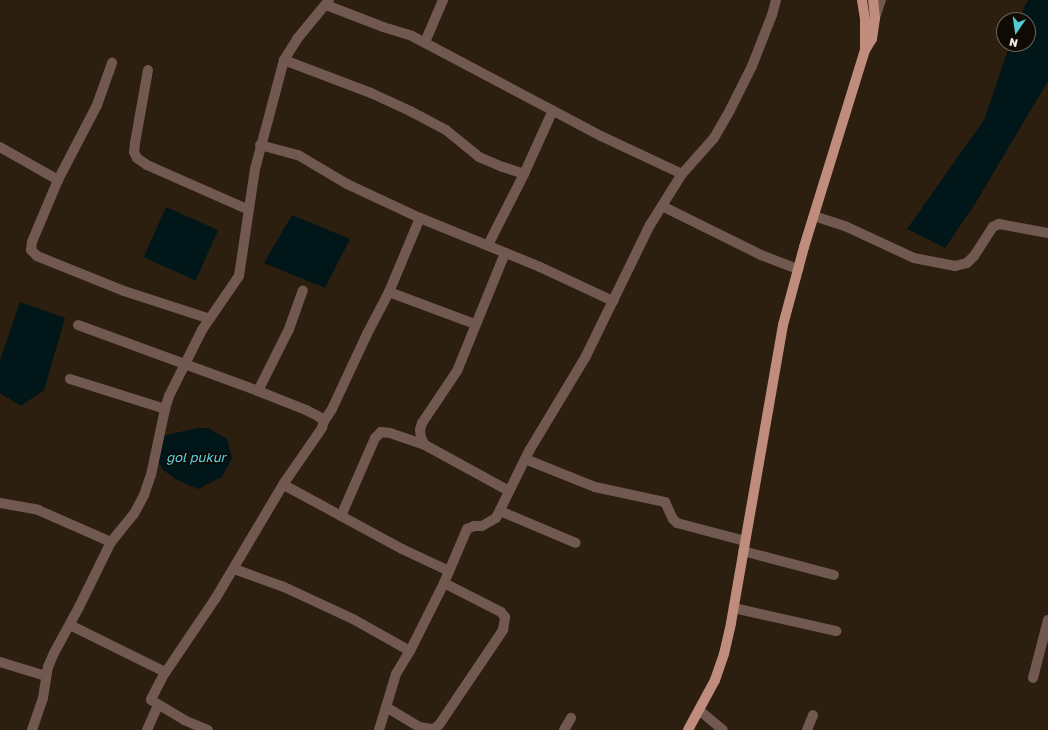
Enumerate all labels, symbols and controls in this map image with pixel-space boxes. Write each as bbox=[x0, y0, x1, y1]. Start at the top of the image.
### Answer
north arrow bbox=[996, 12, 1036, 52]
text: N bbox=[1008, 36, 1019, 50]
water label: gol pukur bbox=[166, 449, 226, 465]

